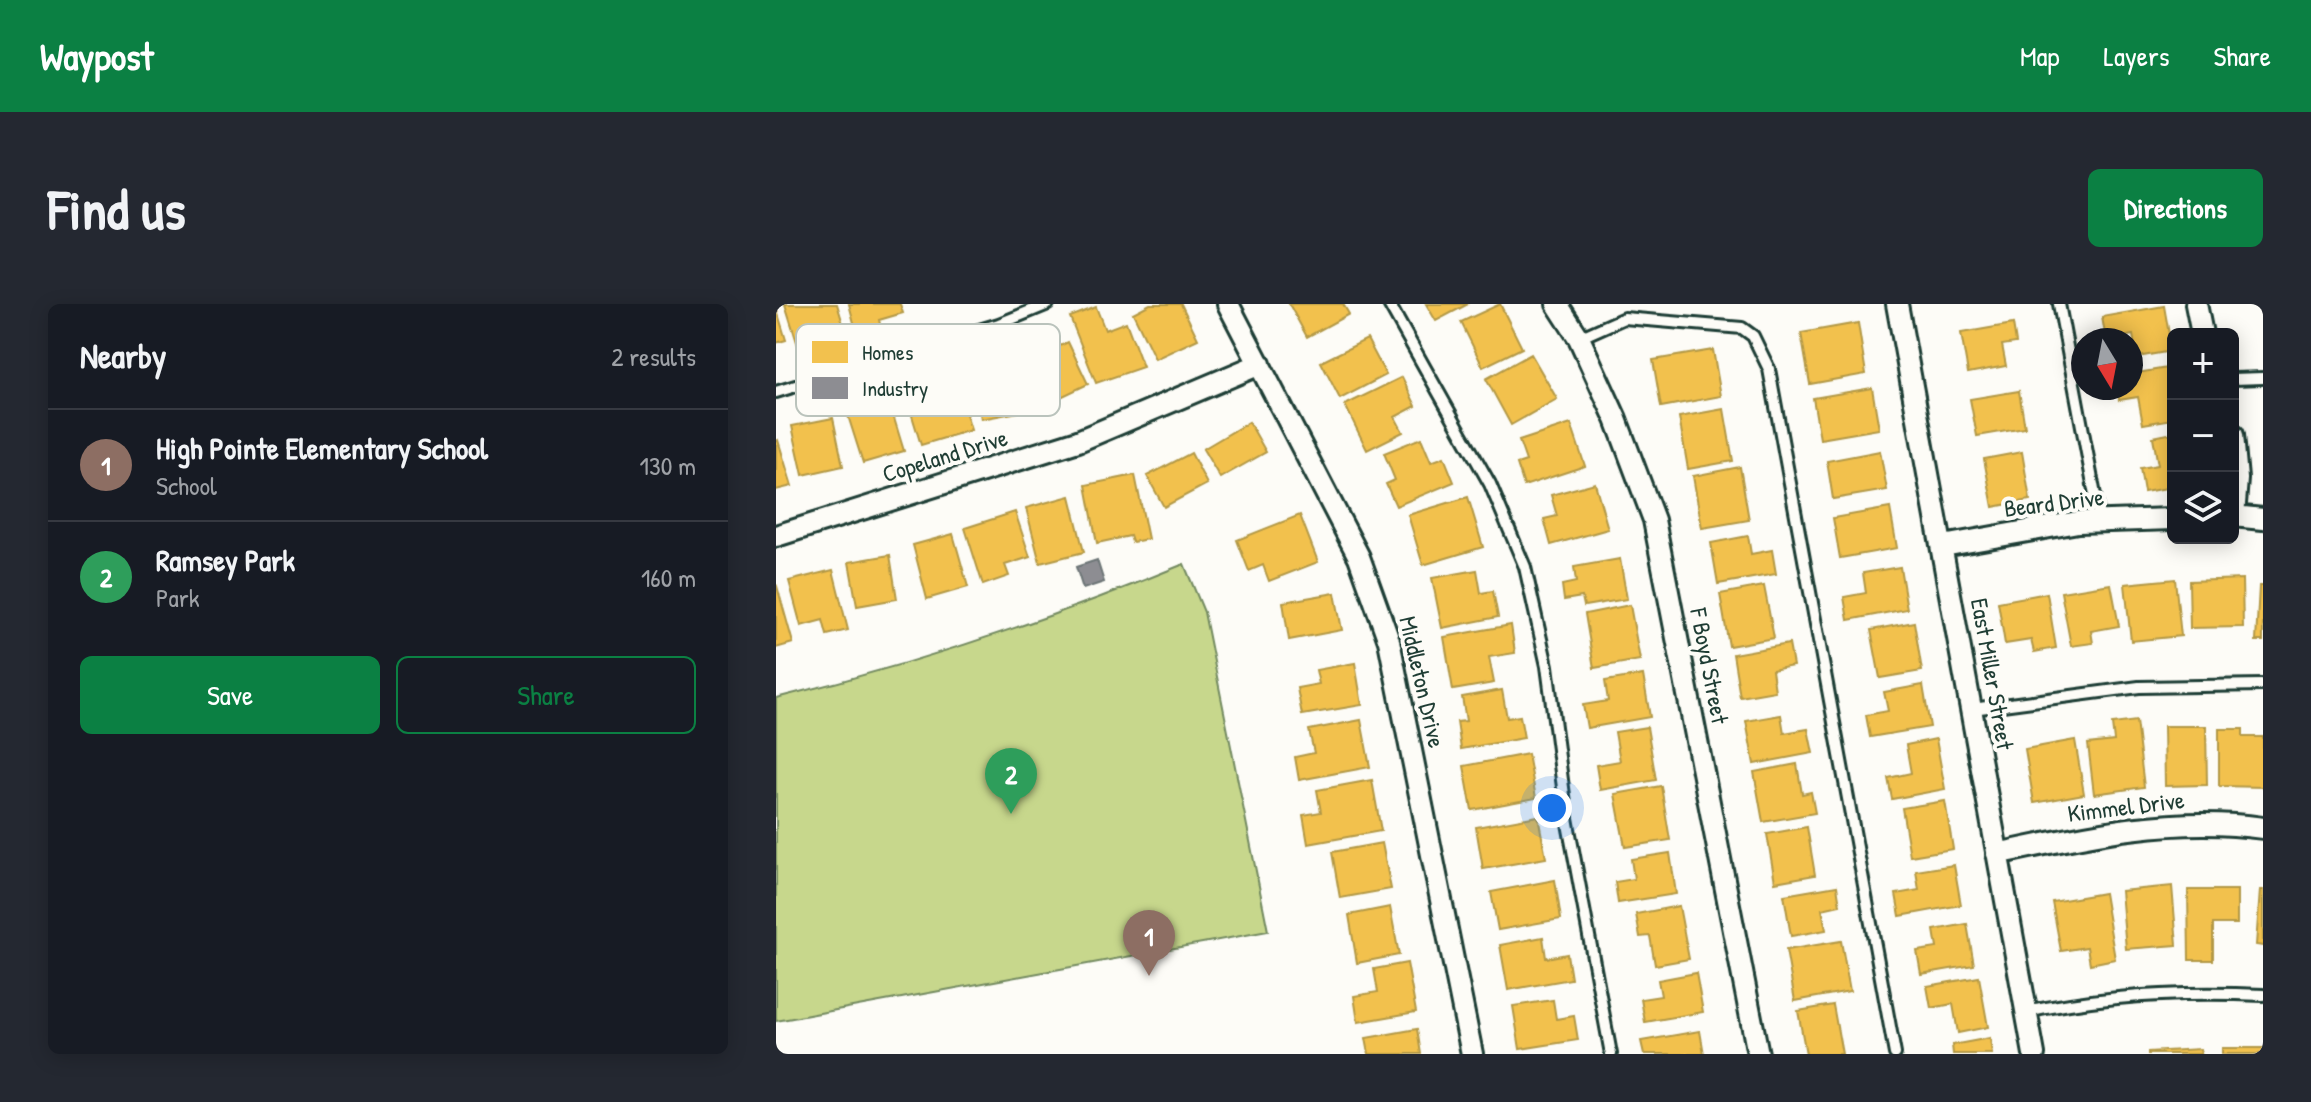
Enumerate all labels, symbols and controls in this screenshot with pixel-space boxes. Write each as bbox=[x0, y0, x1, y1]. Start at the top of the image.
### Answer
text: Waypost bbox=[40, 30, 154, 82]
text: Map bbox=[2020, 37, 2060, 75]
text: Layers bbox=[2104, 37, 2169, 75]
text: Share bbox=[2213, 37, 2271, 75]
button: Directions bbox=[2088, 169, 2263, 247]
text: Find us bbox=[48, 171, 186, 246]
legend bbox=[796, 324, 1060, 416]
north arrow bbox=[2071, 328, 2143, 400]
map controls bbox=[2167, 328, 2239, 544]
button: + bbox=[2167, 328, 2239, 400]
text: Nearby bbox=[80, 333, 166, 379]
text: Homes bbox=[862, 337, 913, 367]
text: 2 results bbox=[611, 339, 696, 374]
text: Industry bbox=[862, 373, 928, 403]
button: − bbox=[2167, 400, 2239, 472]
street label: Copeland Drive bbox=[878, 421, 1012, 489]
text: High Pointe Elementary School bbox=[156, 428, 488, 468]
text: 1 bbox=[101, 448, 111, 483]
text: 130 m bbox=[640, 448, 696, 483]
text: School bbox=[156, 468, 217, 503]
button: layers bbox=[2167, 472, 2239, 544]
street label: Beard Drive bbox=[2002, 480, 2106, 524]
text: Ramsey Park bbox=[156, 540, 295, 580]
text: 2 bbox=[100, 560, 112, 595]
text: 160 m bbox=[641, 560, 696, 595]
text: Park bbox=[156, 580, 200, 615]
street label: East Miller Street bbox=[1964, 596, 2022, 753]
street label: F Boyd Street bbox=[1683, 604, 1737, 727]
street label: Middleton Drive bbox=[1392, 613, 1454, 751]
button: Save bbox=[80, 656, 380, 734]
button: Share bbox=[396, 656, 696, 734]
pin: 2 bbox=[985, 748, 1037, 814]
street label: Kimmel Drive bbox=[2066, 783, 2186, 829]
your location bbox=[1532, 788, 1572, 828]
pin: 1 bbox=[1123, 910, 1175, 976]

